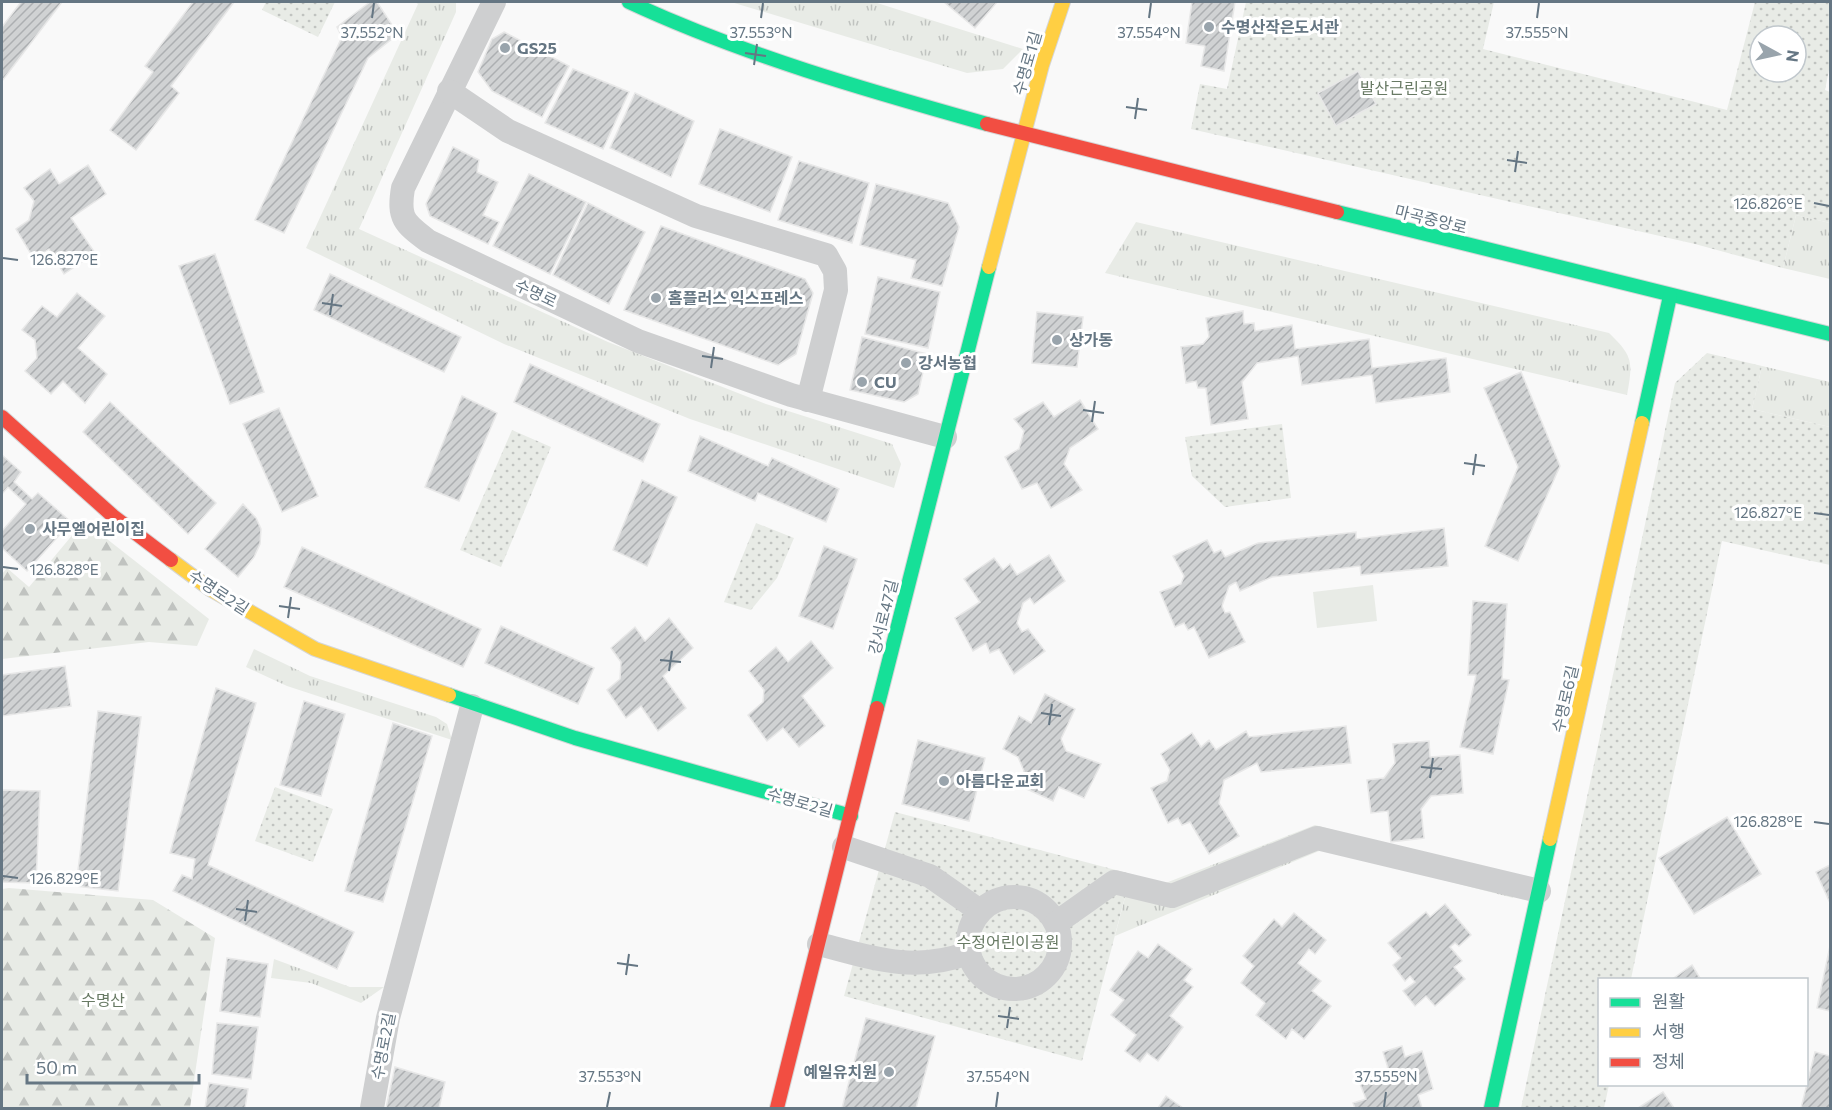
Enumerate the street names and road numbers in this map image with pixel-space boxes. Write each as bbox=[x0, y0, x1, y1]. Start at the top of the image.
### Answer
street label: 수명로1길 bbox=[1008, 29, 1045, 97]
street label: 마곡중앙로 bbox=[1393, 200, 1469, 237]
street label: 수명로 bbox=[512, 275, 560, 311]
street label: 수명로2길 bbox=[186, 565, 253, 618]
street label: 강서로47길 bbox=[864, 577, 901, 656]
street label: 수명로6길 bbox=[1548, 663, 1581, 734]
street label: 수명로2길 bbox=[765, 783, 835, 820]
street label: 수명로2길 bbox=[367, 1011, 398, 1081]

